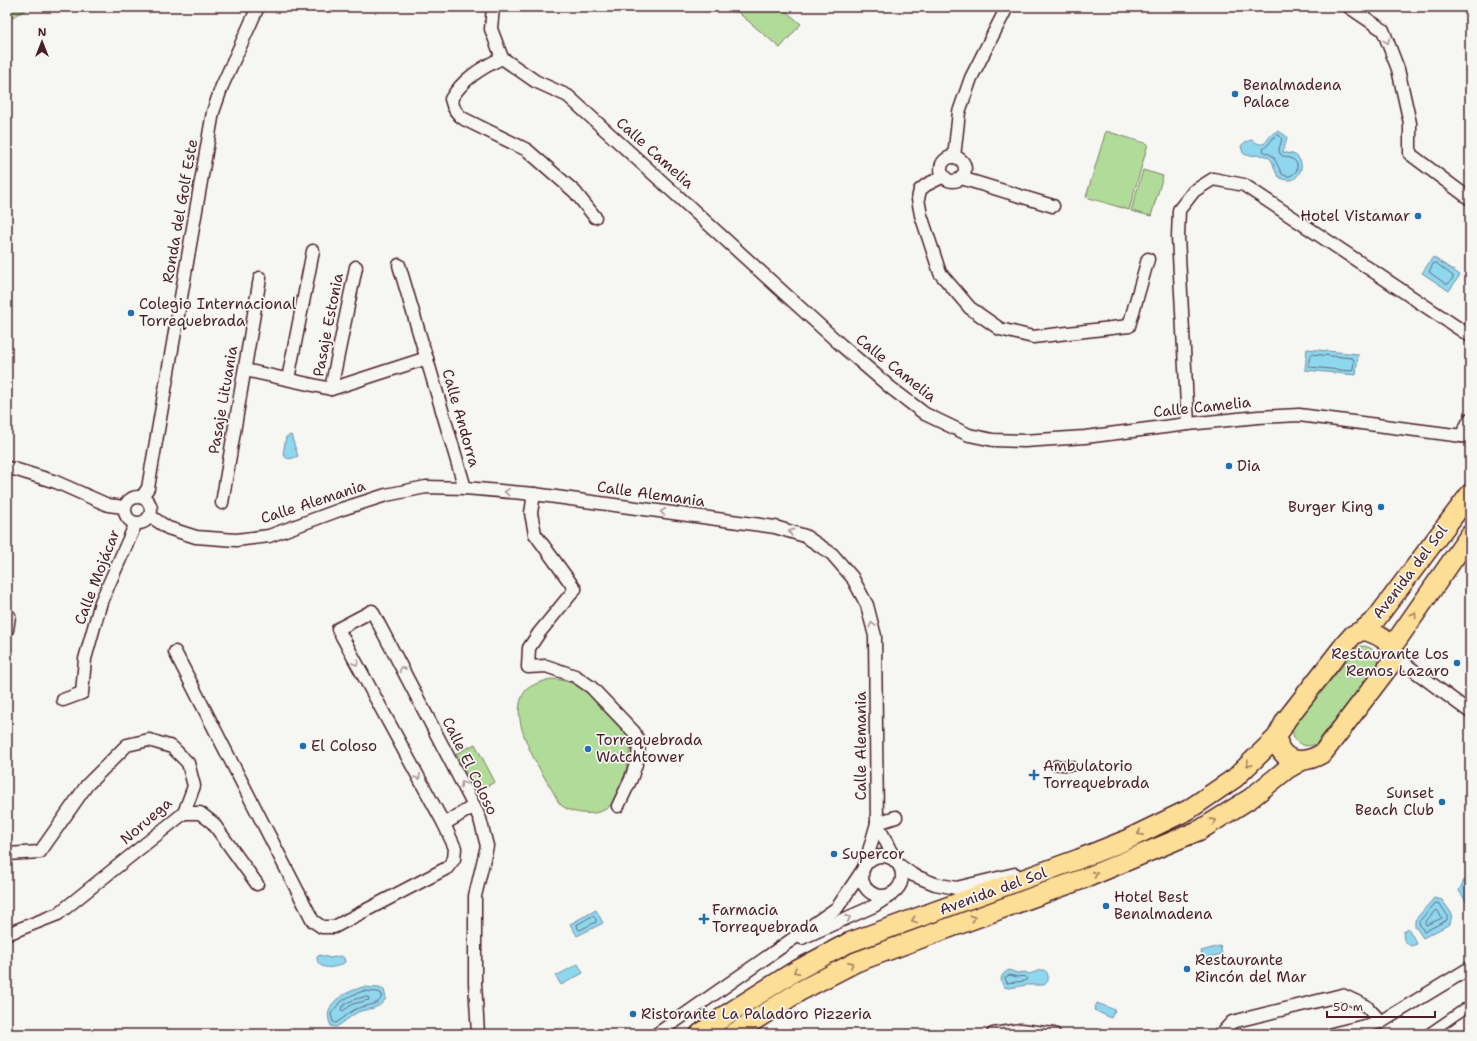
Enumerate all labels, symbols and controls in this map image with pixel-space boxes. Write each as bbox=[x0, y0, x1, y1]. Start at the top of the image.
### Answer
north arrow bbox=[22, 22, 62, 62]
text: N bbox=[38, 25, 47, 40]
one-way arrow bbox=[1383, 37, 1391, 44]
place label: Benalmadena Palace bbox=[1243, 75, 1342, 112]
marker: Benalmadena Palace bbox=[1230, 89, 1240, 99]
street label: Calle Camelia bbox=[612, 113, 699, 194]
street label: Ronda del Golf Este bbox=[157, 137, 203, 285]
place label: Hotel Vistamar bbox=[1300, 206, 1410, 226]
marker: Hotel Vistamar bbox=[1413, 211, 1423, 221]
street label: Pasaje Estonia bbox=[308, 271, 348, 378]
place label: Colegio Internacional Torrequebrada bbox=[139, 294, 297, 331]
marker: Colegio Internacional Torrequebrada bbox=[126, 308, 136, 318]
street label: Calle Camelia bbox=[852, 329, 941, 407]
street label: Pasaje Lituania bbox=[204, 344, 242, 456]
street label: Calle Andorra bbox=[437, 367, 485, 470]
street label: Calle Camelia bbox=[1152, 392, 1252, 422]
place label: Dia bbox=[1237, 456, 1261, 476]
marker: Dia bbox=[1224, 461, 1234, 471]
street label: Calle Alemania bbox=[258, 475, 369, 528]
street label: Calle Alemania bbox=[596, 477, 707, 512]
one-way arrow bbox=[503, 487, 510, 496]
place label: Burger King bbox=[1288, 497, 1373, 517]
marker: Burger King bbox=[1376, 502, 1386, 512]
one-way arrow bbox=[660, 508, 666, 517]
street label: Avenida del Sol bbox=[1368, 520, 1452, 623]
street label: Calle Mojácar bbox=[70, 526, 124, 628]
one-way arrow bbox=[788, 528, 795, 537]
one-way arrow bbox=[1409, 612, 1417, 619]
one-way arrow bbox=[869, 622, 877, 629]
place label: Restaurante Los Remos Lazaro bbox=[1331, 644, 1449, 681]
marker: Restaurante Los Remos Lazaro bbox=[1452, 658, 1462, 668]
one-way arrow bbox=[352, 659, 359, 666]
one-way arrow bbox=[400, 666, 407, 673]
street label: Calle Alemania bbox=[851, 691, 871, 800]
street label: Calle El Coloso bbox=[438, 714, 502, 818]
place label: Torrequebrada Watchtower bbox=[596, 730, 703, 767]
place label: El Coloso bbox=[311, 736, 377, 756]
marker: El Coloso bbox=[298, 741, 308, 751]
marker: Torrequebrada Watchtower bbox=[583, 744, 593, 754]
place label: Ambulatorio Torrequebrada bbox=[1043, 756, 1150, 793]
one-way arrow bbox=[1246, 759, 1254, 767]
marker: Ambulatorio Torrequebrada bbox=[1028, 769, 1040, 781]
one-way arrow bbox=[414, 773, 421, 780]
one-way arrow bbox=[460, 781, 467, 789]
place label: Sunset Beach Club bbox=[1355, 783, 1434, 820]
street label: Noruega bbox=[116, 793, 177, 849]
marker: Sunset Beach Club bbox=[1437, 797, 1447, 807]
one-way arrow bbox=[1209, 819, 1216, 826]
one-way arrow bbox=[1137, 828, 1144, 836]
place label: Supercor bbox=[842, 844, 905, 864]
marker: Supercor bbox=[829, 849, 839, 859]
street label: Avenida del Sol bbox=[937, 862, 1050, 920]
one-way arrow bbox=[1091, 871, 1098, 879]
place label: Hotel Best Benalmadena bbox=[1114, 887, 1213, 924]
place label: Farmacia Torrequebrada bbox=[712, 900, 819, 937]
marker: Hotel Best Benalmadena bbox=[1101, 901, 1111, 911]
marker: Farmacia Torrequebrada bbox=[699, 914, 709, 924]
one-way arrow bbox=[843, 915, 851, 923]
one-way arrow bbox=[911, 915, 918, 923]
one-way arrow bbox=[969, 915, 976, 923]
place label: Restaurante Rincón del Mar bbox=[1195, 950, 1307, 987]
one-way arrow bbox=[847, 961, 854, 969]
marker: Restaurante Rincón del Mar bbox=[1182, 964, 1192, 974]
one-way arrow bbox=[792, 967, 800, 974]
scale bar bbox=[1327, 993, 1435, 1019]
text: 50 m bbox=[1333, 999, 1363, 1015]
place label: Ristorante La Paladoro Pizzeria bbox=[641, 1004, 872, 1024]
marker: Ristorante La Paladoro Pizzeria bbox=[628, 1009, 638, 1019]

